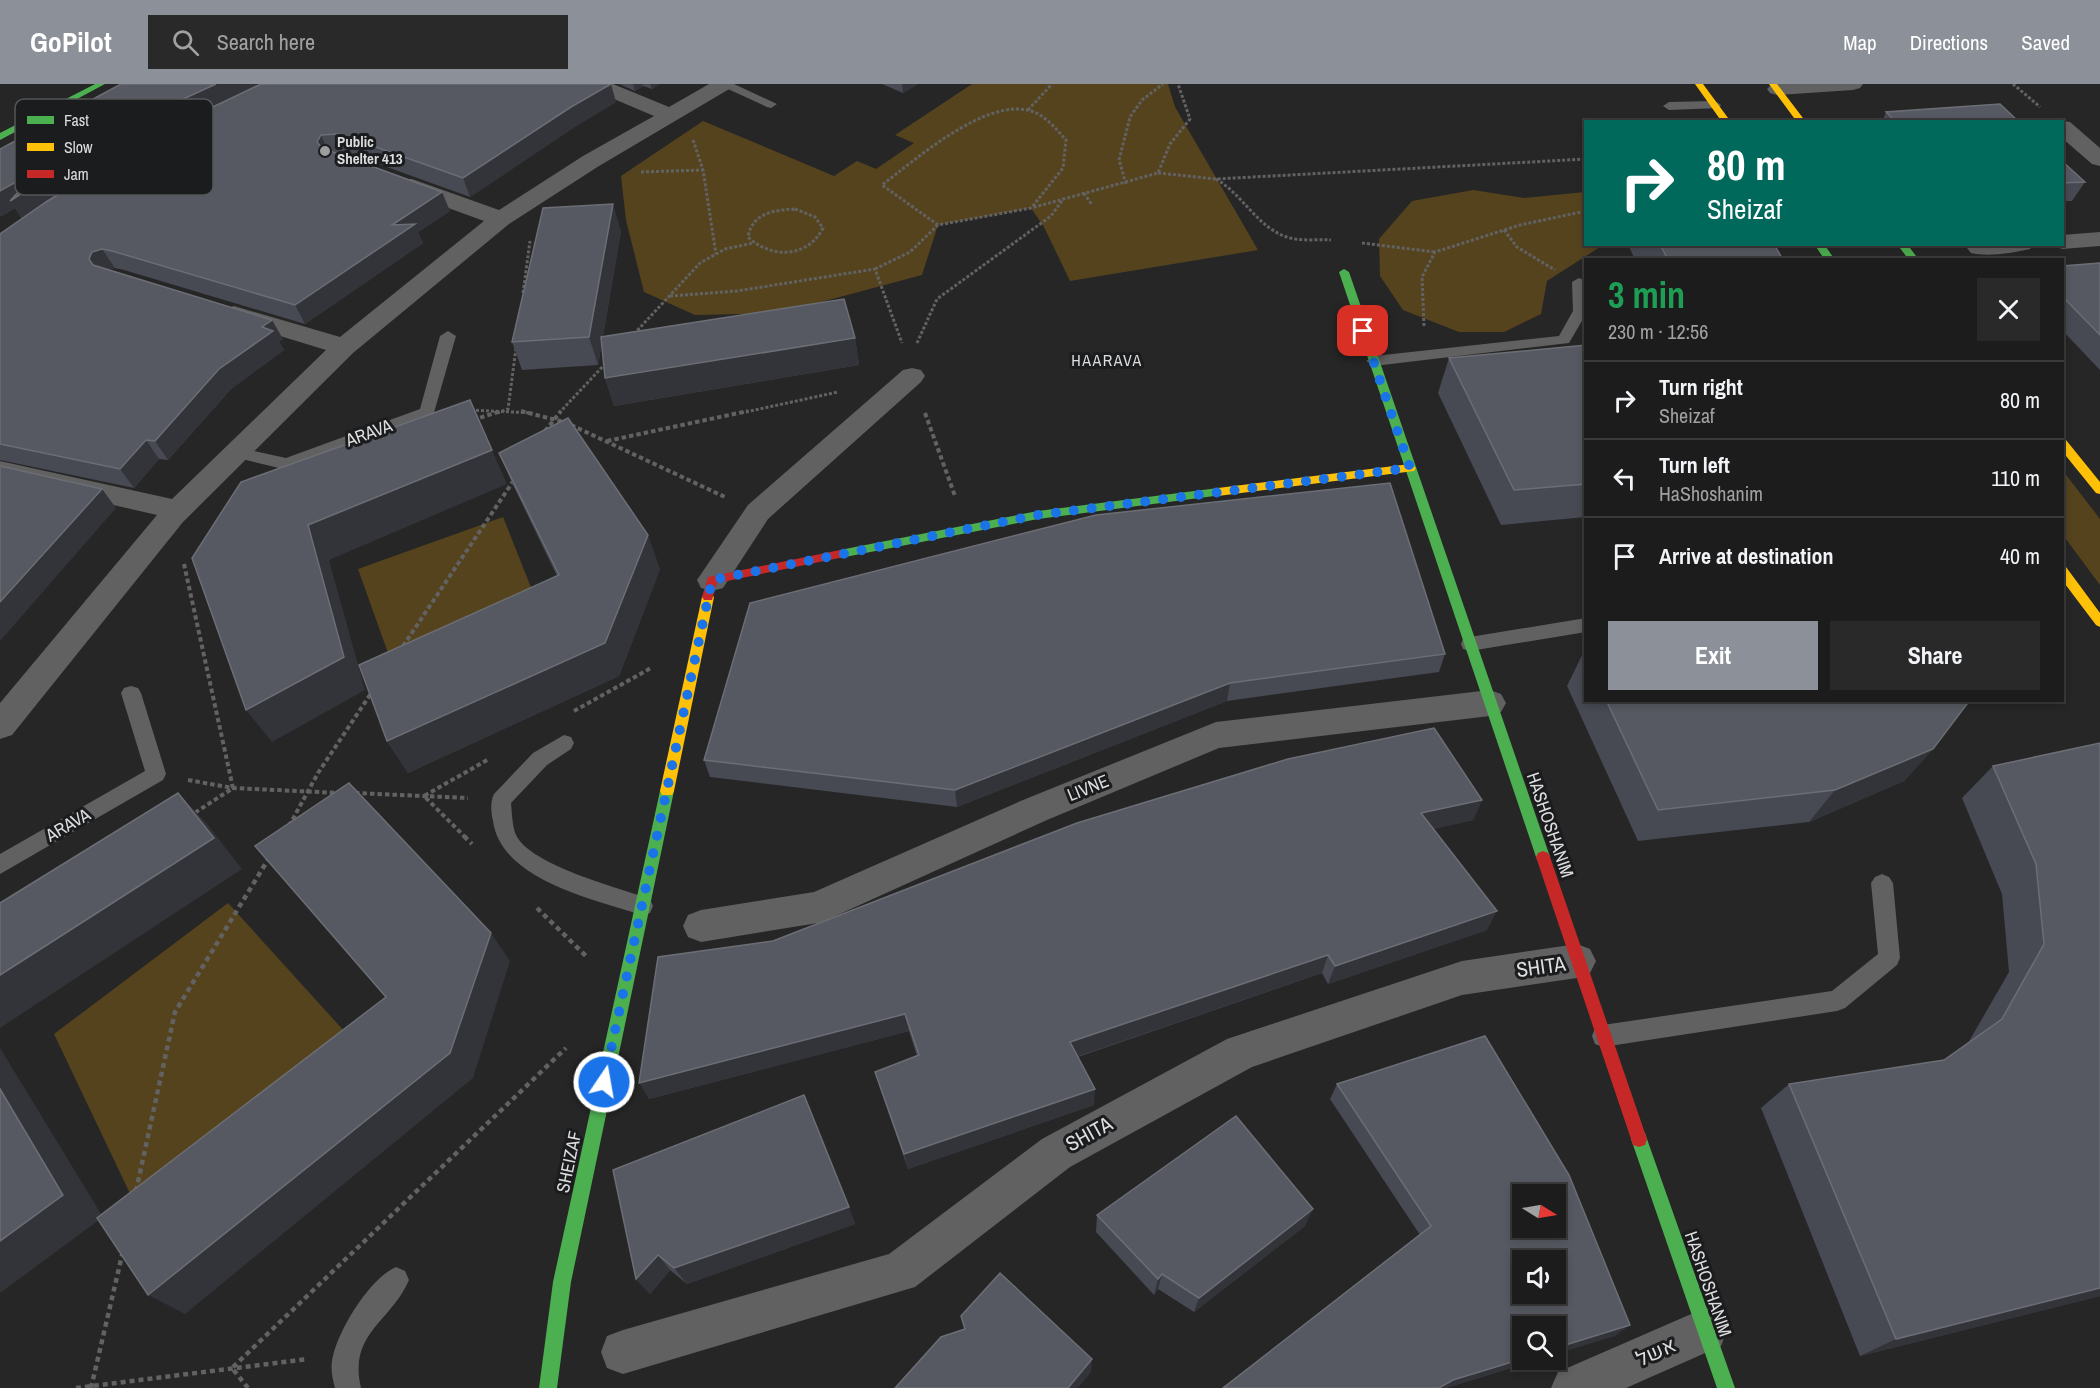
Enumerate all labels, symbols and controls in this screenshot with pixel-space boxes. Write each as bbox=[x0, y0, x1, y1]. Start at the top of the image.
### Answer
search box bbox=[148, 15, 568, 69]
text: GoPilot bbox=[30, 23, 112, 61]
icon: search bbox=[169, 26, 202, 59]
text: Search here bbox=[217, 27, 315, 57]
text: Map bbox=[1843, 28, 1877, 57]
text: Directions bbox=[1910, 28, 1988, 57]
text: Saved bbox=[2021, 28, 2070, 57]
legend bbox=[15, 99, 213, 195]
text: Fast bbox=[64, 109, 89, 131]
place label: Public Shelter 413 bbox=[337, 131, 403, 169]
text: Slow bbox=[64, 136, 93, 158]
text: 80 m bbox=[1707, 137, 1786, 193]
marker: Public Shelter 413 bbox=[318, 144, 332, 158]
icon: right bbox=[1608, 144, 1686, 222]
text: Jam bbox=[64, 163, 89, 185]
text: Sheizaf bbox=[1707, 191, 1782, 227]
text: 3 min bbox=[1608, 271, 1685, 319]
button: close bbox=[1977, 278, 2040, 341]
pin bbox=[1337, 305, 1388, 356]
icon: arrive bbox=[1346, 314, 1379, 347]
text: 230 m · 12:56 bbox=[1608, 318, 1708, 345]
district label: HAARAVA bbox=[1071, 349, 1143, 371]
text: Turn right bbox=[1659, 372, 1743, 402]
icon: right bbox=[1608, 384, 1641, 417]
text: 80 m bbox=[2000, 385, 2040, 415]
text: Sheizaf bbox=[1659, 402, 1715, 429]
street label: ARAVA bbox=[341, 413, 396, 453]
text: Turn left bbox=[1659, 450, 1730, 480]
icon: left bbox=[1608, 462, 1641, 495]
text: 110 m bbox=[1991, 463, 2040, 493]
text: HaShoshanim bbox=[1659, 480, 1763, 507]
icon: arrive bbox=[1608, 540, 1641, 573]
text: Arrive at destination bbox=[1659, 541, 1833, 571]
text: 40 m bbox=[2000, 541, 2040, 571]
button: Exit bbox=[1608, 621, 1818, 690]
button: Share bbox=[1830, 621, 2040, 690]
street label: LIVNE bbox=[1063, 768, 1112, 807]
street label: HASHOSHANIM bbox=[1521, 769, 1580, 881]
street label: ARAVA bbox=[40, 802, 95, 848]
street label: SHITA bbox=[1514, 949, 1568, 984]
position arrow bbox=[572, 1050, 636, 1114]
street label: SHITA bbox=[1060, 1109, 1118, 1158]
street label: SHEIZAF bbox=[550, 1129, 587, 1195]
north arrow bbox=[1512, 1184, 1566, 1238]
map controls bbox=[1512, 1184, 1566, 1370]
street label: HASHOSHANIM bbox=[1679, 1228, 1738, 1340]
button: sound bbox=[1512, 1250, 1566, 1304]
button: search bbox=[1512, 1316, 1566, 1370]
street label: אשל bbox=[1631, 1330, 1680, 1373]

